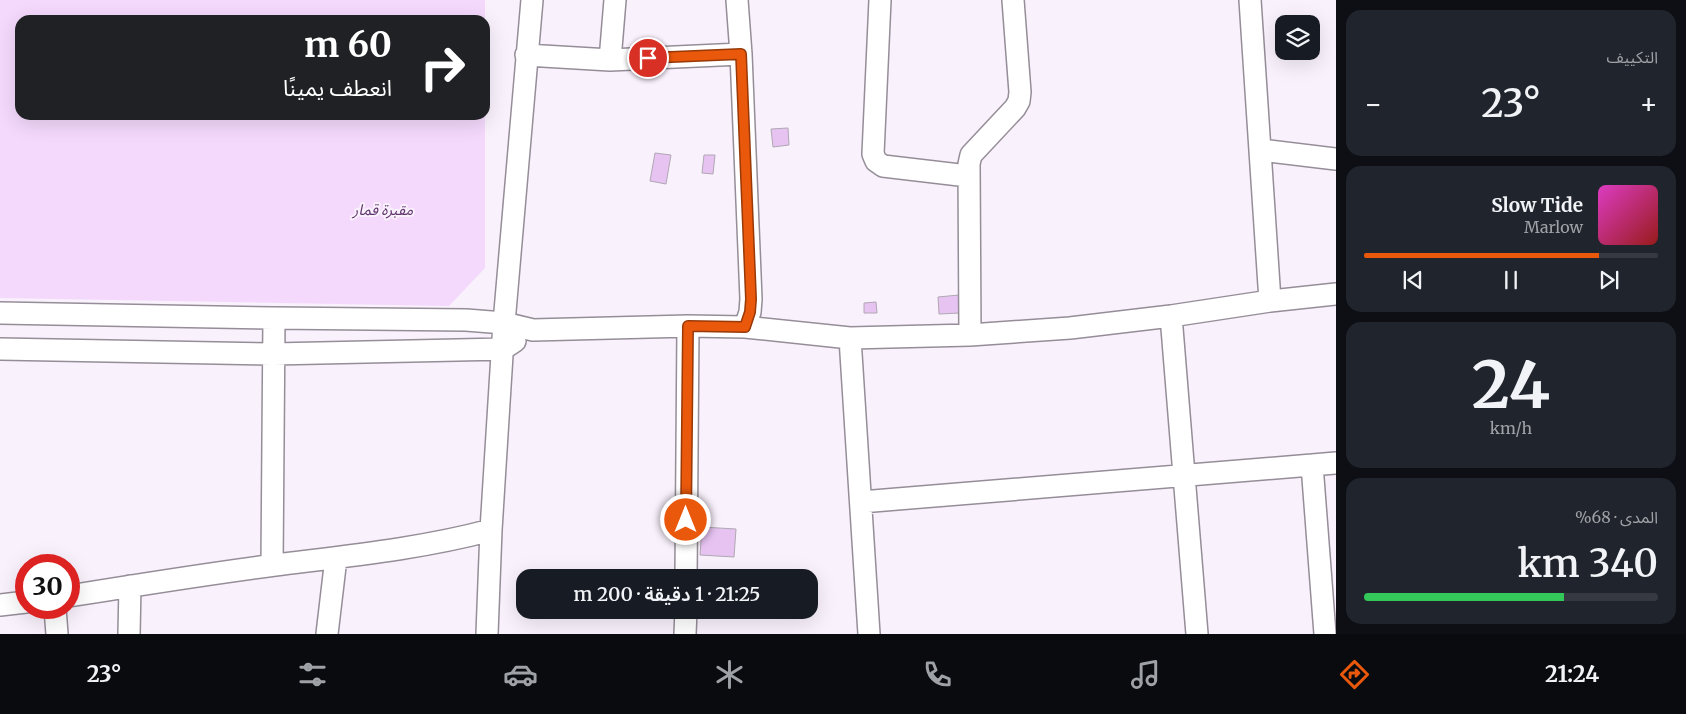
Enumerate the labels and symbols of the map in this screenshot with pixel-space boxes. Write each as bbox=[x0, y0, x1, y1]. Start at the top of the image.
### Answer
pin bbox=[627, 37, 669, 79]
park label: مقبرة قمار bbox=[352, 200, 413, 219]
position arrow bbox=[659, 493, 711, 545]
speed limit sign: 30 bbox=[15, 554, 80, 619]

